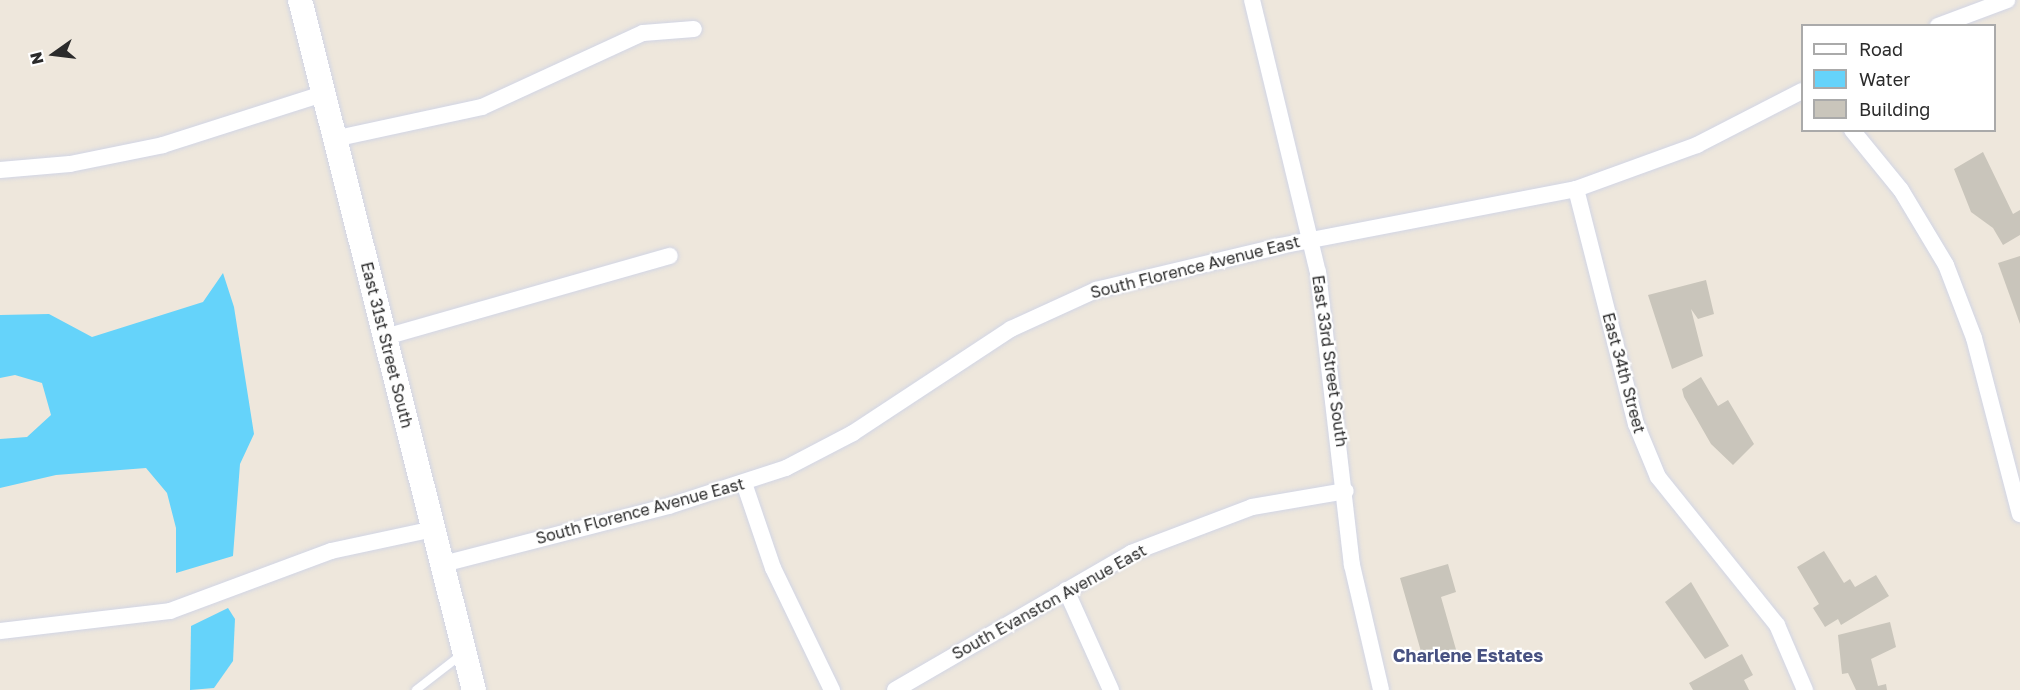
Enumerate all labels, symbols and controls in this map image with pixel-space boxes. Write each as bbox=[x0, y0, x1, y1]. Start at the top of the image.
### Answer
north arrow bbox=[24, 24, 84, 84]
legend bbox=[1801, 24, 1996, 132]
text: Road bbox=[1859, 38, 1903, 60]
text: N bbox=[25, 50, 48, 67]
text: Water bbox=[1859, 68, 1910, 90]
text: Building bbox=[1859, 98, 1930, 120]
street label: South Florence Avenue East bbox=[1088, 232, 1302, 302]
street label: East 31st Street South bbox=[357, 260, 417, 430]
street label: East 33rd Street South bbox=[1308, 274, 1352, 448]
street label: East 34th Street bbox=[1599, 311, 1649, 435]
street label: South Florence Avenue East bbox=[534, 474, 746, 548]
street label: South Evanston Avenue East bbox=[949, 541, 1149, 663]
district label: Charlene Estates bbox=[1393, 644, 1543, 666]

